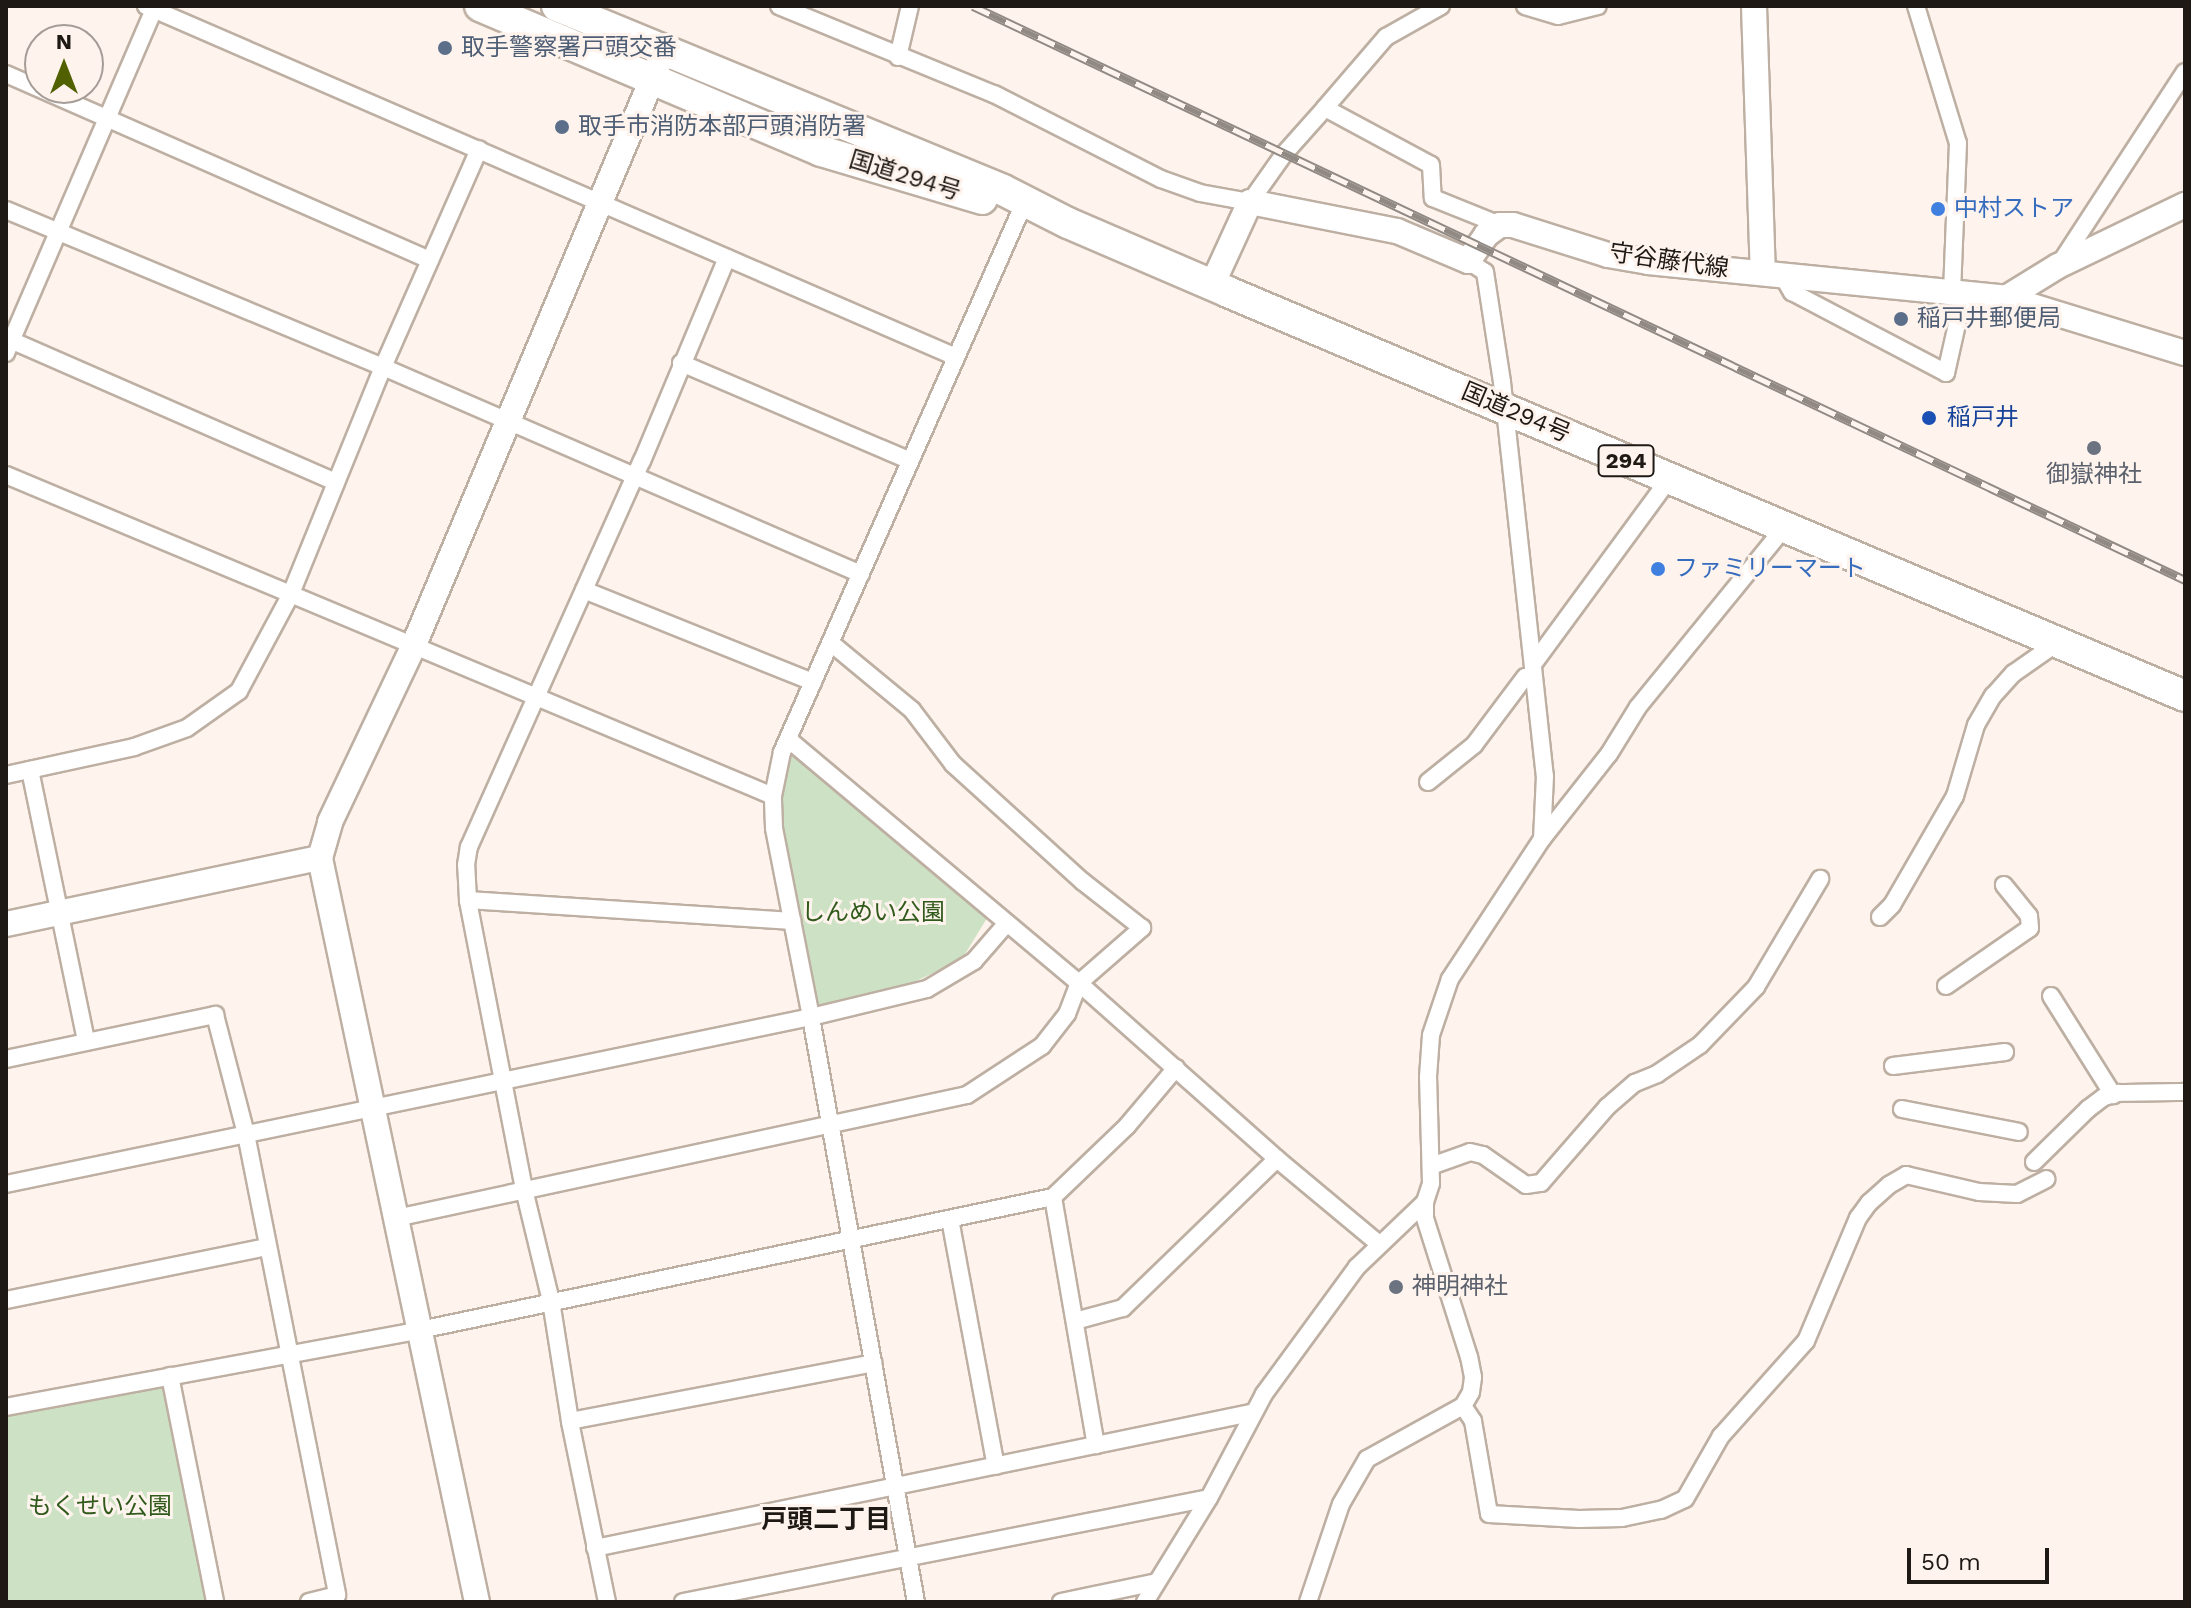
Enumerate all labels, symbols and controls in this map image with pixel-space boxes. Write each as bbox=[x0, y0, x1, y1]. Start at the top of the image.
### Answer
north arrow bbox=[24, 24, 104, 104]
text: N bbox=[56, 29, 72, 54]
place label: 取手警察署戸頭交番 bbox=[461, 34, 677, 62]
marker: 取手警察署戸頭交番 bbox=[436, 39, 454, 57]
place label: 取手市消防本部戸頭消防署 bbox=[578, 113, 866, 141]
marker: 取手市消防本部戸頭消防署 bbox=[553, 118, 571, 136]
street label: 国道294号 bbox=[846, 145, 964, 207]
place label: 中村ストア bbox=[1954, 195, 2074, 223]
marker: 中村ストア bbox=[1929, 200, 1947, 218]
street label: 守谷藤代線 bbox=[1608, 238, 1730, 284]
place label: 稲戸井郵便局 bbox=[1917, 305, 2061, 333]
marker: 稲戸井郵便局 bbox=[1892, 310, 1910, 328]
street label: 国道294号 bbox=[1457, 377, 1575, 449]
place label: 稲戸井 bbox=[1947, 404, 2019, 432]
marker: 稲戸井 bbox=[1918, 407, 1940, 429]
marker: 御嶽神社 bbox=[2085, 439, 2103, 457]
road number: 294 bbox=[1596, 443, 1656, 479]
place label: 御嶽神社 bbox=[2046, 461, 2142, 489]
place label: ファミリーマート bbox=[1674, 555, 1866, 583]
marker: ファミリーマート bbox=[1649, 560, 1667, 578]
park label: しんめい公園 bbox=[801, 899, 945, 927]
place label: 神明神社 bbox=[1412, 1273, 1508, 1301]
marker: 神明神社 bbox=[1387, 1278, 1405, 1296]
park label: もくせい公園 bbox=[28, 1493, 172, 1521]
district label: 戸頭二丁目 bbox=[761, 1504, 891, 1536]
scale bar bbox=[1911, 1532, 2053, 1582]
text: 50 m bbox=[1921, 1548, 1981, 1576]

